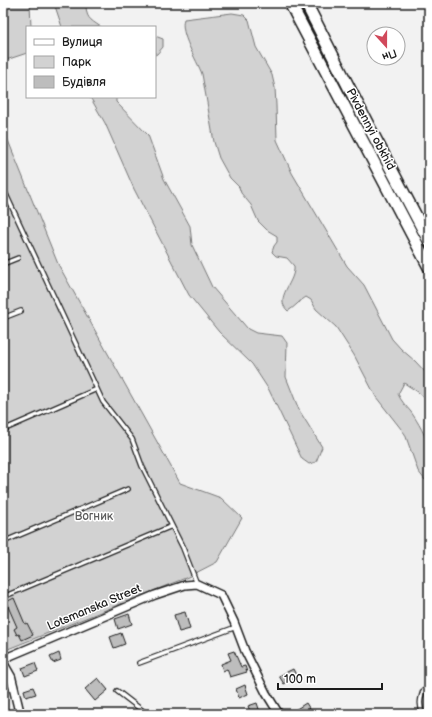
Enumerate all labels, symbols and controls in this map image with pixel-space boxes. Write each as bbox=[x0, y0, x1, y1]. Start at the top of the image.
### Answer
legend bbox=[26, 26, 156, 98]
north arrow bbox=[366, 26, 406, 66]
text: Вулиця bbox=[62, 35, 103, 50]
text: Пн bbox=[380, 46, 399, 64]
text: Парк bbox=[62, 55, 92, 70]
text: Будівля bbox=[62, 75, 106, 90]
street label: Pivdennyi obkhid bbox=[343, 86, 398, 173]
park label: Вогник bbox=[75, 509, 114, 524]
street label: Lotsmanska Street bbox=[45, 581, 144, 634]
scale bar bbox=[278, 665, 382, 691]
text: 100 m bbox=[284, 672, 316, 687]

